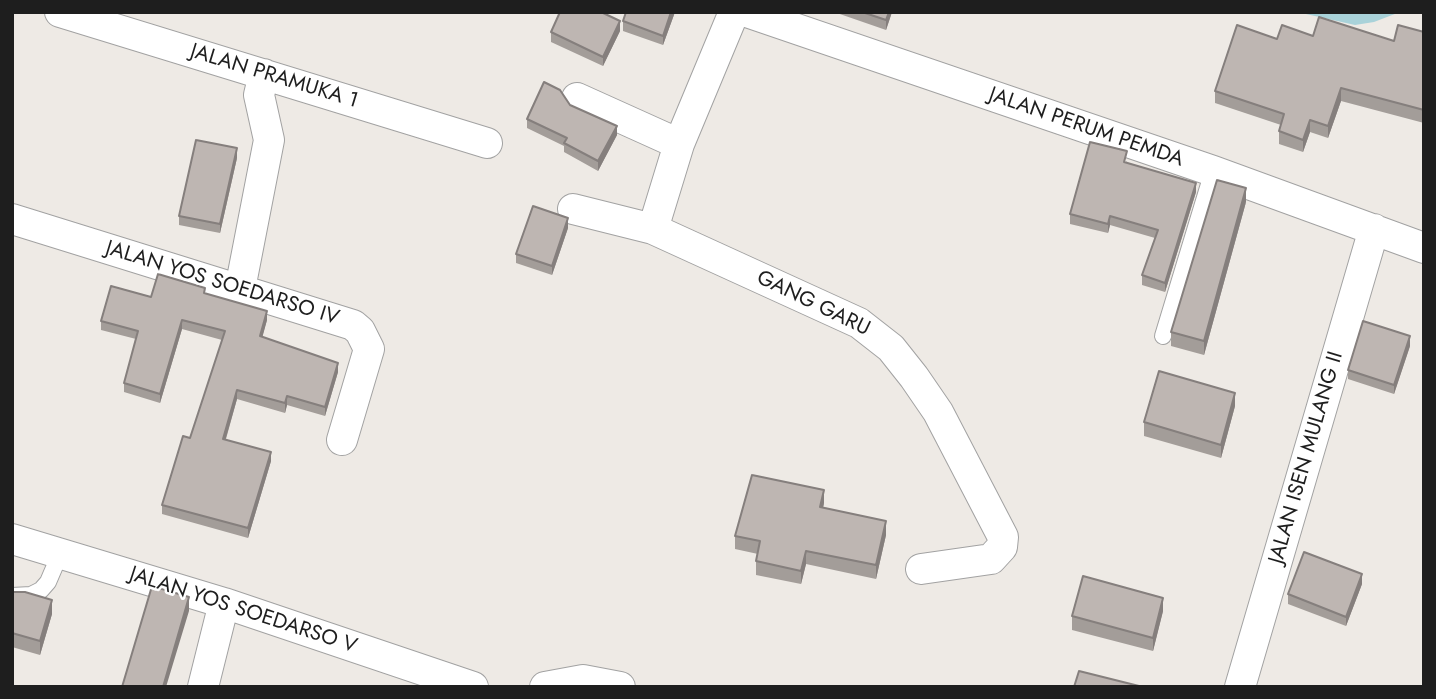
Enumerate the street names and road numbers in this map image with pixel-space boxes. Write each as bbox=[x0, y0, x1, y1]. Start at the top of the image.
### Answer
street label: JALAN PRAMUKA 1 bbox=[187, 39, 361, 115]
street label: JALAN PERUM PEMDA bbox=[985, 83, 1187, 173]
street label: JALAN YOS SOEDARSO IV bbox=[102, 236, 342, 332]
street label: GANG GARU bbox=[752, 266, 874, 342]
street label: JALAN ISEN MULANG II bbox=[1265, 349, 1349, 567]
street label: JALAN YOS SOEDARSO V bbox=[126, 562, 360, 660]

